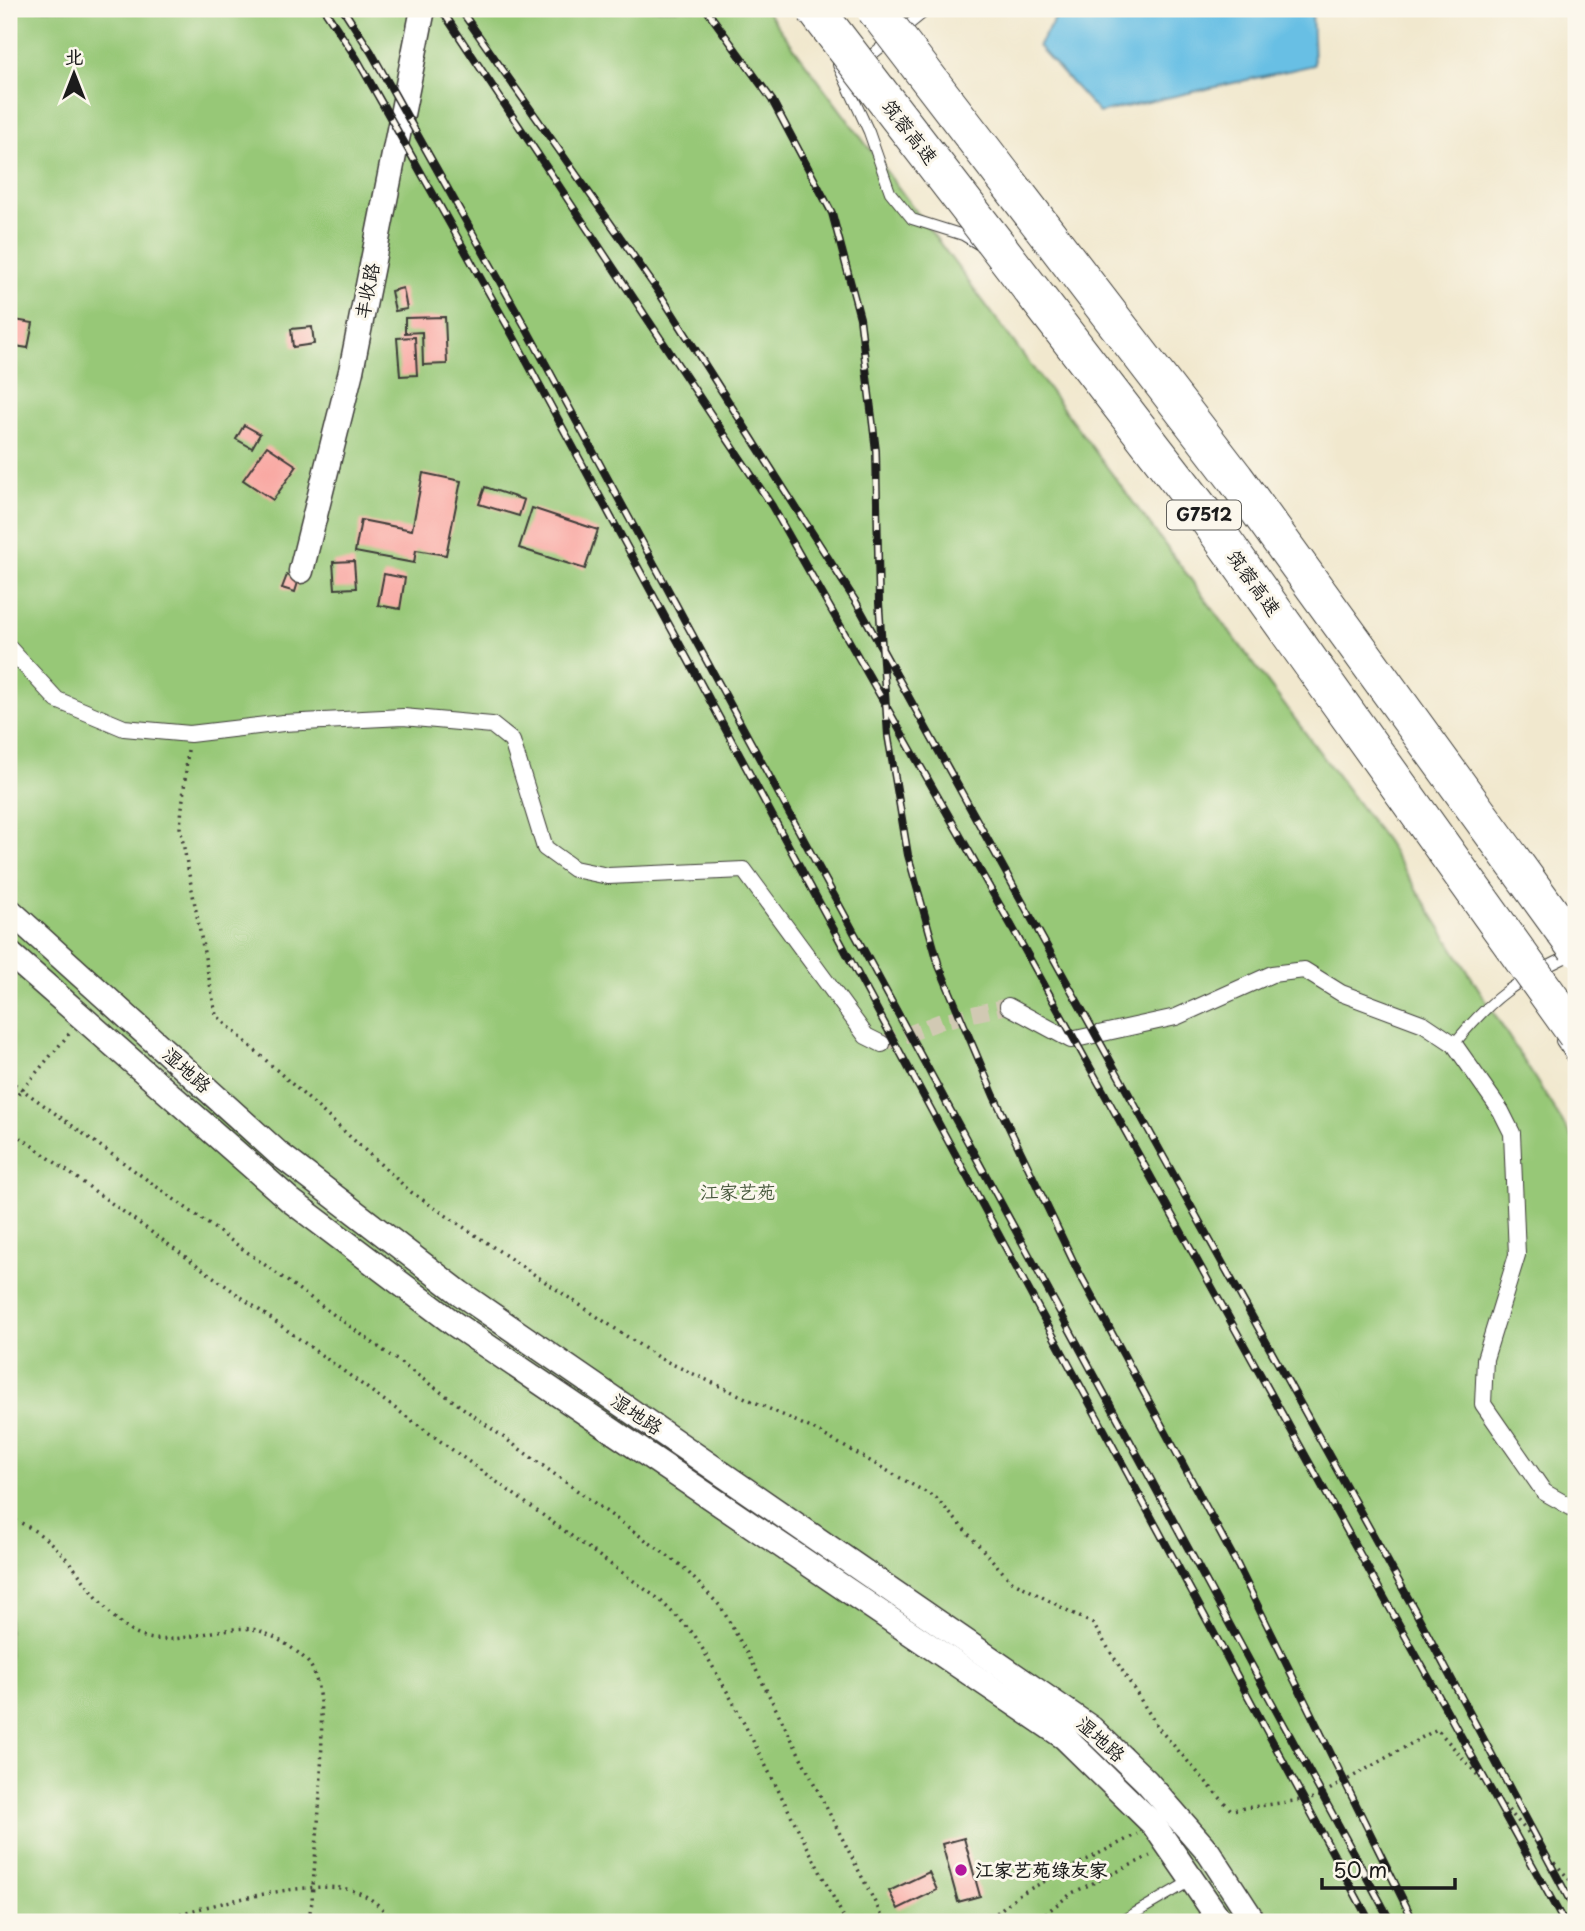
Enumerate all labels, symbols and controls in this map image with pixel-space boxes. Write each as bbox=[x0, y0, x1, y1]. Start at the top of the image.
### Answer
north arrow bbox=[38, 38, 108, 108]
text: 北 bbox=[64, 42, 84, 70]
street label: 筑蓉高速 bbox=[876, 93, 945, 170]
street label: 丰收路 bbox=[347, 260, 385, 321]
road number: G7512 bbox=[1167, 500, 1241, 530]
street label: 筑蓉高速 bbox=[1221, 543, 1288, 621]
street label: 湿地路 bbox=[157, 1040, 218, 1099]
park label: 江家艺苑 bbox=[700, 1177, 776, 1205]
street label: 湿地路 bbox=[606, 1386, 669, 1441]
street label: 湿地路 bbox=[1071, 1709, 1132, 1768]
scale bar bbox=[1322, 1847, 1456, 1891]
text: 50 m bbox=[1333, 1853, 1387, 1885]
place label: 江家艺苑绿友家 bbox=[975, 1855, 1108, 1883]
marker: 江家艺苑绿友家 bbox=[953, 1862, 969, 1878]

